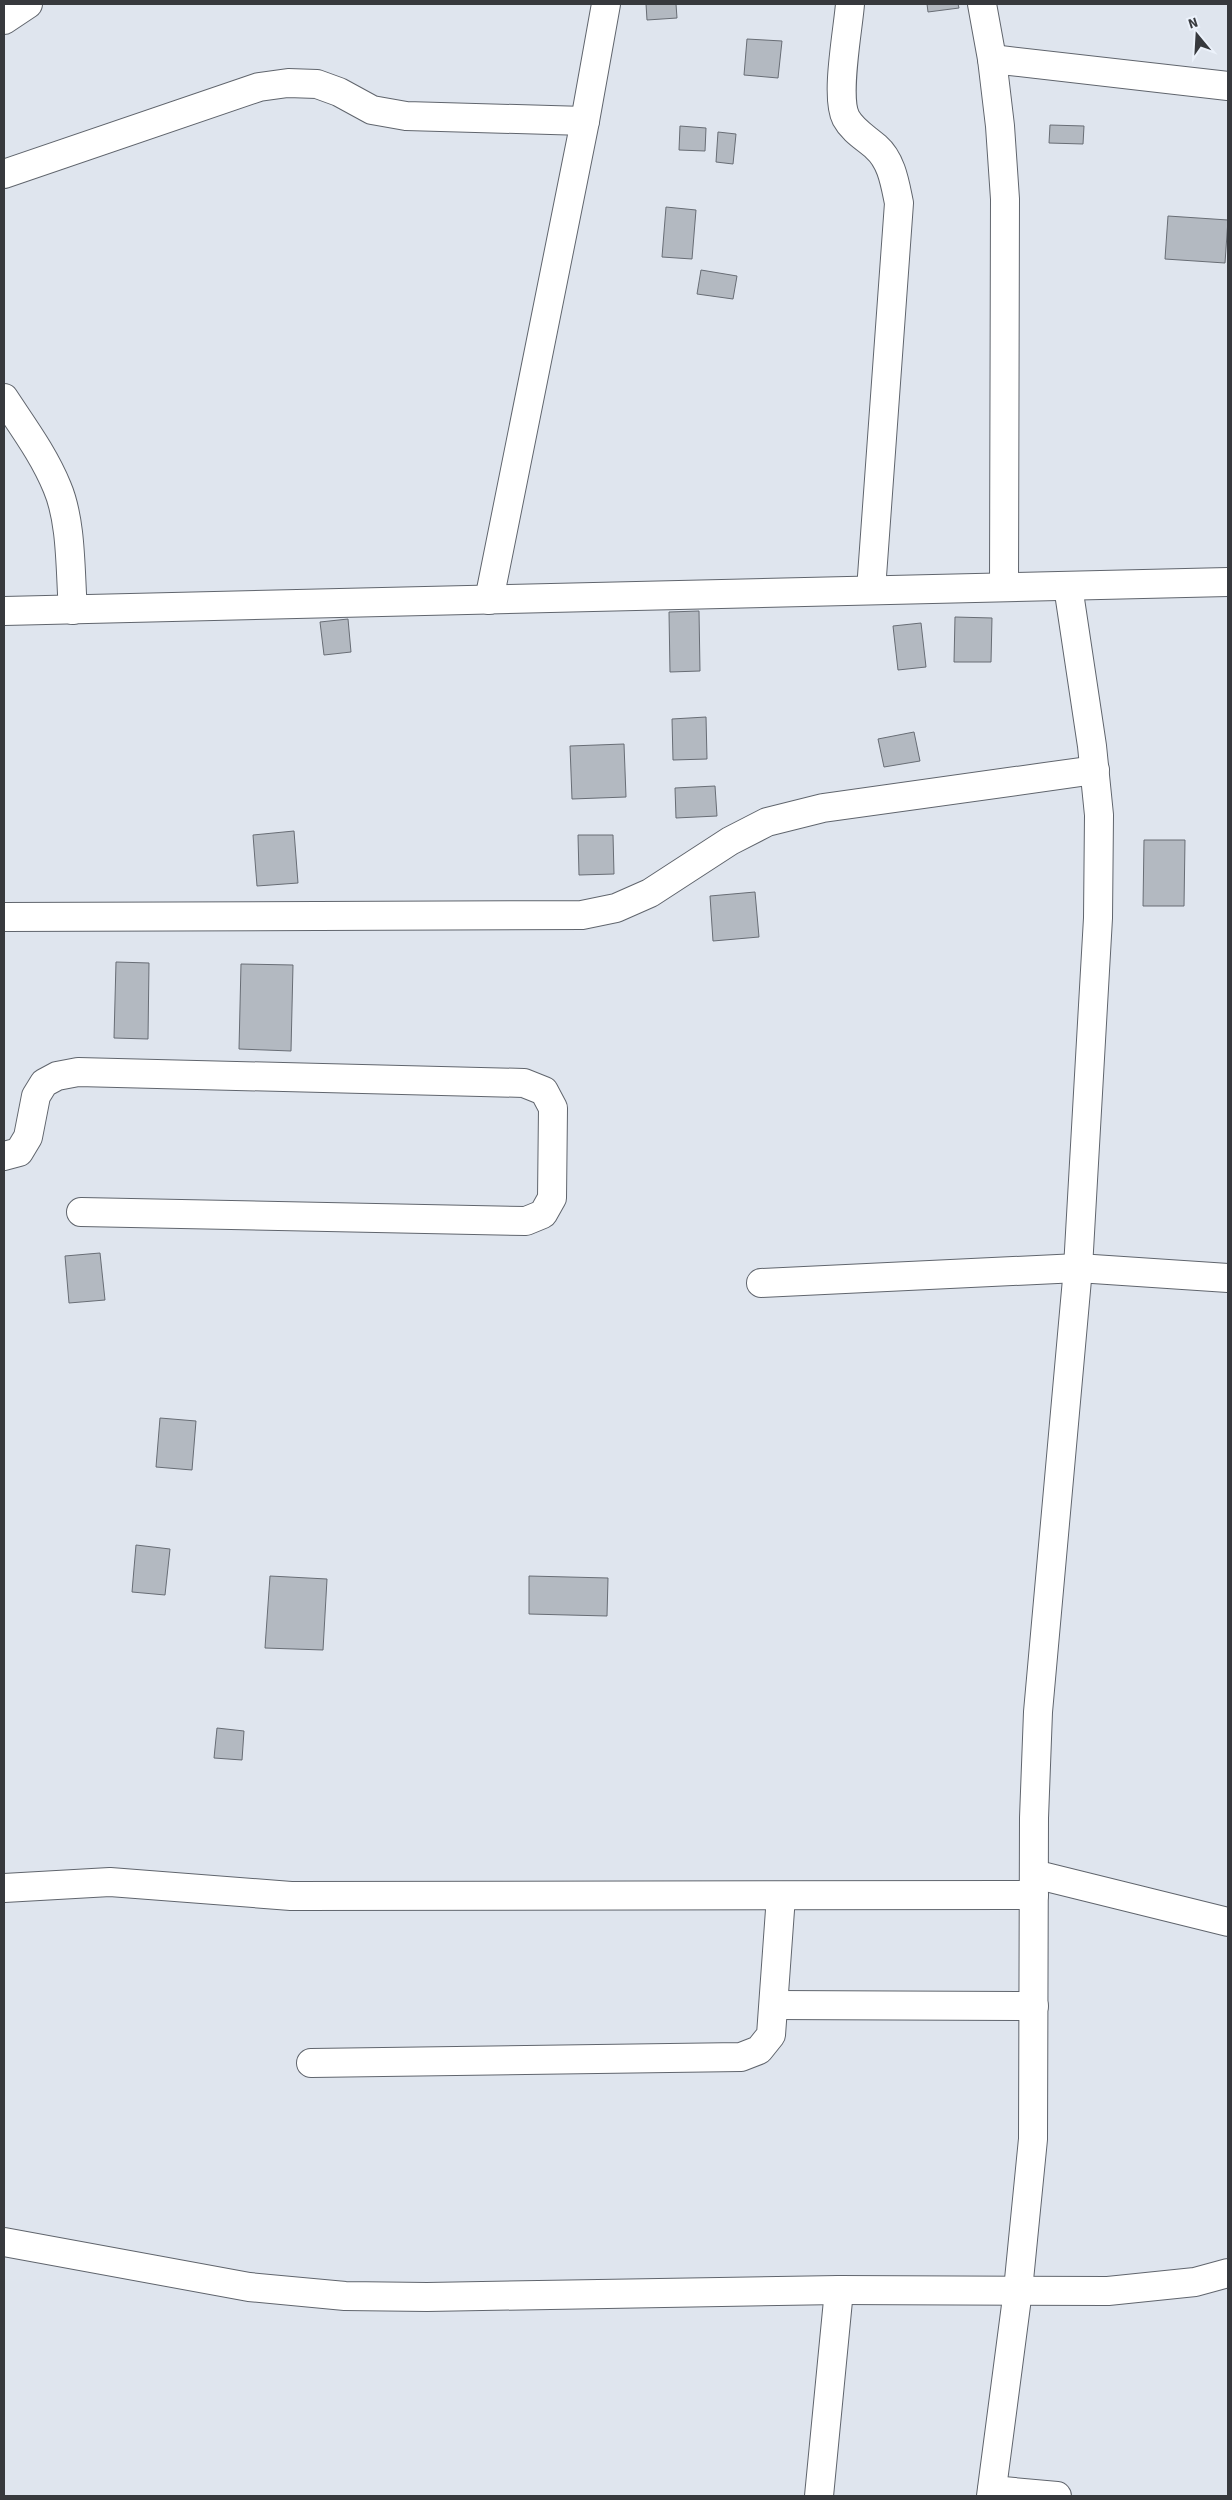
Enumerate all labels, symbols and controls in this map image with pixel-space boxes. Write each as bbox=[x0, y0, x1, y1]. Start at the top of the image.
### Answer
north arrow bbox=[1172, 10, 1222, 60]
text: N bbox=[1186, 13, 1201, 35]

